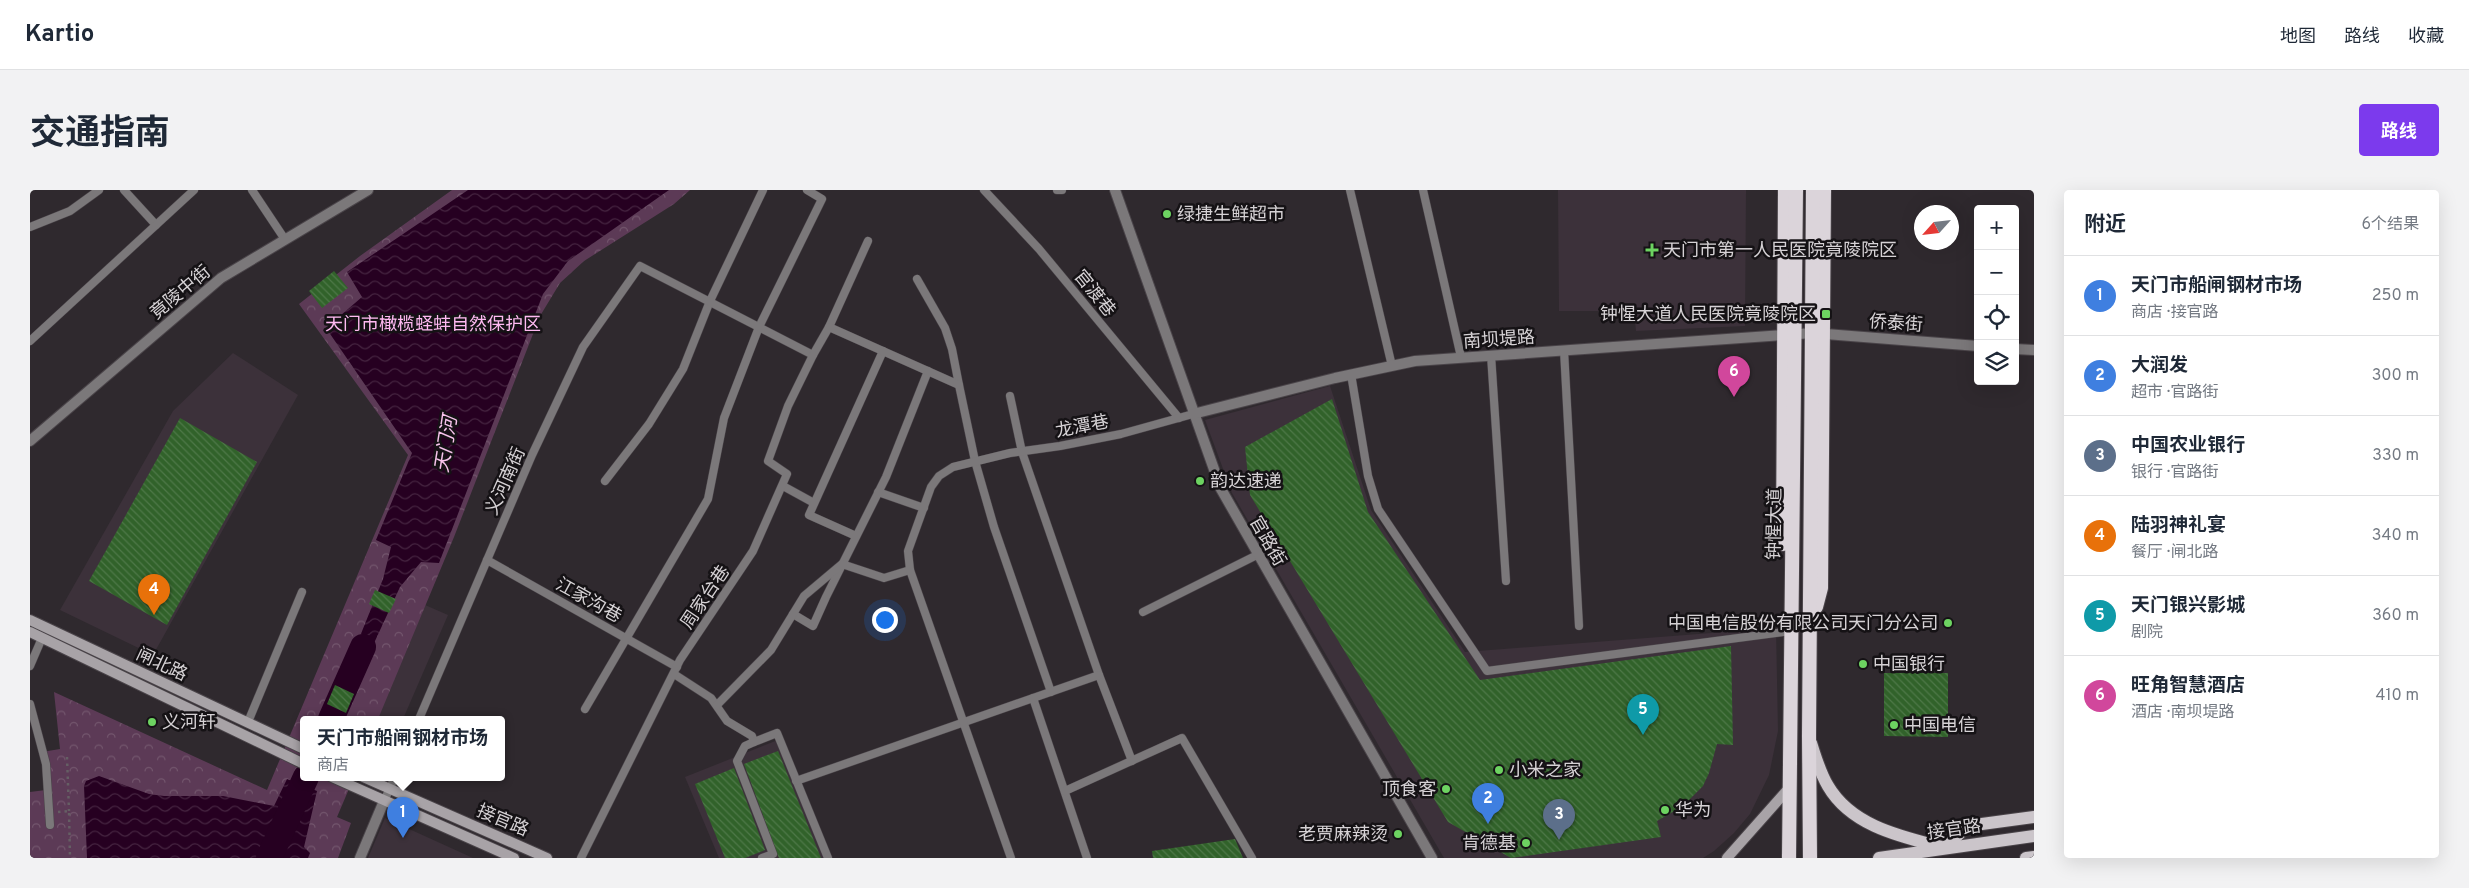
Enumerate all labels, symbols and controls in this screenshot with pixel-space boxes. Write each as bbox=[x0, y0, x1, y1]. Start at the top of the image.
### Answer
text: Kartio bbox=[25, 20, 94, 50]
text: 地图 bbox=[2280, 26, 2316, 49]
text: 路线 bbox=[2344, 26, 2380, 49]
text: 收藏 bbox=[2408, 26, 2444, 49]
button: 路线 bbox=[2359, 104, 2439, 156]
text: 交通指南 bbox=[30, 113, 170, 157]
place label: 绿捷生鲜超市 bbox=[1177, 204, 1285, 227]
north arrow bbox=[1914, 205, 1959, 250]
map controls bbox=[1974, 205, 2019, 385]
button: + bbox=[1974, 205, 2019, 250]
marker: 绿捷生鲜超市 bbox=[1161, 208, 1173, 220]
text: 附近 bbox=[2084, 212, 2126, 239]
text: 6个结果 bbox=[2361, 215, 2419, 235]
place label: 天门市第一人民医院竟陵院区 bbox=[1663, 240, 1897, 263]
marker: 天门市第一人民医院竟陵院区 bbox=[1645, 243, 1659, 257]
button: − bbox=[1974, 250, 2019, 295]
street label: 竟陵中街 bbox=[146, 261, 216, 325]
street label: 官渡巷 bbox=[1068, 266, 1120, 322]
text: 天门市船闸钢材市场 bbox=[2131, 274, 2302, 298]
text: 1 bbox=[2097, 286, 2103, 306]
text: 250 m bbox=[2372, 286, 2419, 306]
button: locate bbox=[1974, 295, 2019, 340]
text: 商店 · 接官路 bbox=[2131, 303, 2219, 323]
place label: 钟惺大道人民医院竟陵院区 bbox=[1600, 304, 1816, 327]
marker: 钟惺大道人民医院竟陵院区 bbox=[1820, 308, 1832, 320]
street label: 侨泰街 bbox=[1868, 311, 1924, 338]
park label: 天门市橄榄蛏蚌自然保护区 bbox=[325, 314, 541, 337]
street label: 南坝堤路 bbox=[1462, 327, 1536, 354]
button: layers bbox=[1974, 340, 2019, 385]
text: 大润发 bbox=[2131, 354, 2188, 378]
pin: 6 bbox=[1718, 356, 1750, 397]
text: 2 bbox=[2095, 366, 2105, 386]
text: 300 m bbox=[2372, 366, 2419, 386]
text: 超市 · 官路街 bbox=[2131, 383, 2219, 403]
water label: 天门河 bbox=[431, 410, 464, 474]
street label: 龙潭巷 bbox=[1054, 411, 1111, 444]
text: 中国农业银行 bbox=[2131, 434, 2245, 458]
street label: 义河南街 bbox=[481, 444, 532, 519]
text: 3 bbox=[2095, 446, 2105, 466]
text: 330 m bbox=[2372, 446, 2419, 466]
text: 银行 · 官路街 bbox=[2131, 463, 2219, 483]
place label: 韵达速递 bbox=[1210, 471, 1282, 494]
marker: 韵达速递 bbox=[1194, 475, 1206, 487]
street label: 钟惺大道 bbox=[1763, 488, 1788, 560]
street label: 官路街 bbox=[1243, 513, 1290, 571]
text: 陆羽神礼宴 bbox=[2131, 514, 2226, 538]
text: 4 bbox=[2095, 526, 2105, 546]
text: 340 m bbox=[2372, 526, 2419, 546]
text: 餐厅 · 闸北路 bbox=[2131, 543, 2219, 563]
street label: 周家台巷 bbox=[677, 562, 736, 634]
pin: 4 bbox=[138, 574, 170, 615]
street label: 江家沟巷 bbox=[551, 574, 625, 629]
text: 天门银兴影城 bbox=[2131, 594, 2245, 618]
text: 5 bbox=[2095, 606, 2105, 626]
text: 360 m bbox=[2372, 606, 2419, 626]
your location bbox=[872, 607, 898, 633]
place label: 中国电信股份有限公司天门分公司 bbox=[1668, 613, 1938, 636]
marker: 中国电信股份有限公司天门分公司 bbox=[1942, 617, 1954, 629]
text: 剧院 bbox=[2131, 623, 2163, 643]
street label: 闸北路 bbox=[132, 644, 191, 687]
place label: 中国银行 bbox=[1873, 654, 1945, 677]
marker: 中国银行 bbox=[1857, 658, 1869, 670]
text: 旺角智慧酒店 bbox=[2131, 674, 2245, 698]
text: 6 bbox=[2095, 686, 2105, 706]
text: 410 m bbox=[2376, 686, 2419, 706]
pin: 5 bbox=[1627, 694, 1659, 735]
text: 酒店 · 南坝堤路 bbox=[2131, 703, 2235, 723]
place label: 义河轩 bbox=[162, 712, 216, 735]
place label: 中国电信 bbox=[1904, 715, 1976, 738]
marker: 义河轩 bbox=[146, 716, 158, 728]
popup bbox=[300, 716, 505, 781]
marker: 中国电信 bbox=[1888, 719, 1900, 731]
text: 天门市船闸钢材市场 bbox=[317, 727, 488, 751]
text: 商店 bbox=[317, 756, 349, 776]
place label: 小米之家 bbox=[1509, 760, 1581, 783]
marker: 小米之家 bbox=[1493, 764, 1505, 776]
place label: 顶食客 bbox=[1382, 779, 1436, 802]
marker: 顶食客 bbox=[1440, 783, 1452, 795]
pin: 2 bbox=[1472, 783, 1504, 824]
pin: 1 bbox=[387, 797, 419, 838]
pin: 3 bbox=[1543, 799, 1575, 840]
street label: 接官路 bbox=[473, 800, 532, 843]
place label: 华为 bbox=[1675, 800, 1711, 823]
marker: 华为 bbox=[1659, 804, 1671, 816]
street label: 接官路 bbox=[1926, 815, 1983, 846]
place label: 老贾麻辣烫 bbox=[1298, 824, 1388, 847]
marker: 老贾麻辣烫 bbox=[1392, 828, 1404, 840]
place label: 肯德基 bbox=[1462, 833, 1516, 856]
marker: 肯德基 bbox=[1520, 837, 1532, 849]

